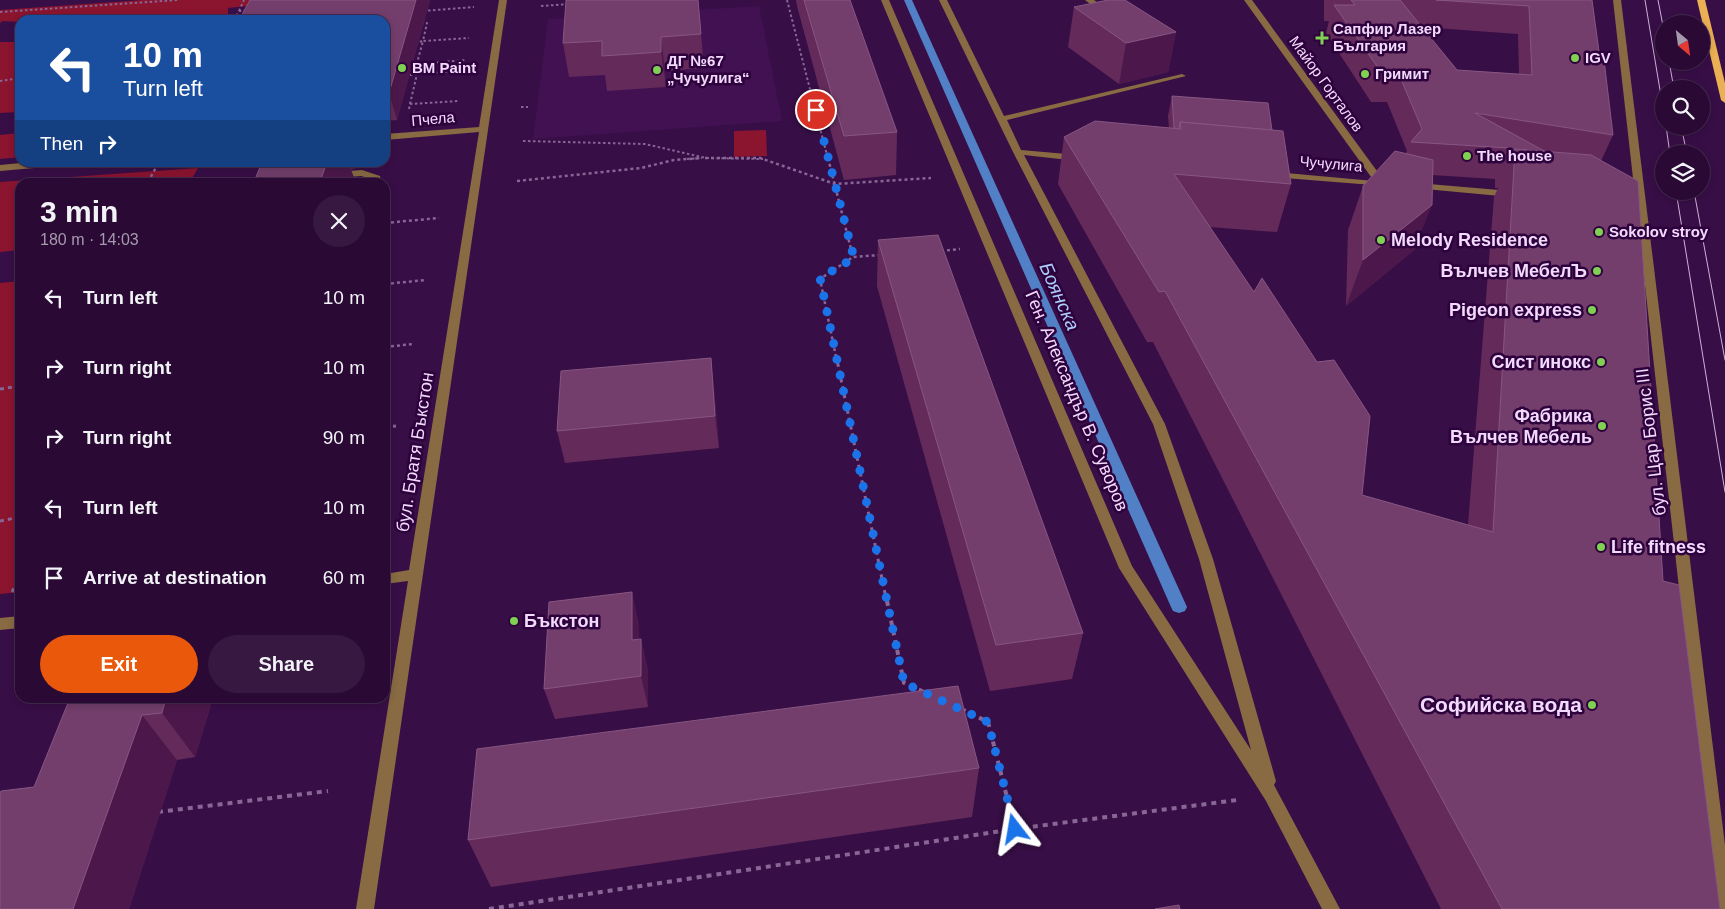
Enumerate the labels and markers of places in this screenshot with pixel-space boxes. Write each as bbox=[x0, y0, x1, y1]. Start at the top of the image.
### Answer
place label: Сапфир Лазер България bbox=[1333, 20, 1441, 54]
marker: Сапфир Лазер България bbox=[1315, 31, 1329, 45]
place label: IGV bbox=[1585, 49, 1611, 66]
place label: ДГ №67 „Чучулига“ bbox=[667, 52, 750, 86]
marker: IGV bbox=[1569, 52, 1581, 64]
place label: BM Paint bbox=[412, 59, 476, 76]
marker: BM Paint bbox=[396, 62, 408, 74]
marker: ДГ №67 „Чучулига“ bbox=[651, 64, 663, 76]
place label: Гримит bbox=[1375, 65, 1429, 82]
marker: Гримит bbox=[1359, 68, 1371, 80]
pin bbox=[795, 89, 837, 131]
place label: The house bbox=[1477, 147, 1552, 164]
marker: The house bbox=[1461, 150, 1473, 162]
place label: Sokolov stroy bbox=[1609, 223, 1709, 240]
marker: Sokolov stroy bbox=[1593, 226, 1605, 238]
place label: Melody Residence bbox=[1391, 230, 1548, 250]
marker: Melody Residence bbox=[1375, 234, 1387, 246]
place label: Вълчев МебелЪ bbox=[1440, 261, 1587, 281]
marker: Вълчев МебелЪ bbox=[1591, 265, 1603, 277]
place label: Pigeon express bbox=[1449, 300, 1582, 320]
marker: Pigeon express bbox=[1586, 304, 1598, 316]
place label: Сист инокс bbox=[1491, 352, 1591, 372]
marker: Сист инокс bbox=[1595, 356, 1607, 368]
place label: Фабрика Вълчев Мебель bbox=[1450, 406, 1593, 447]
marker: Фабрика Вълчев Мебель bbox=[1596, 420, 1608, 432]
place label: Life fitness bbox=[1611, 537, 1706, 557]
marker: Life fitness bbox=[1595, 541, 1607, 553]
place label: Бъкстон bbox=[524, 611, 599, 631]
marker: Бъкстон bbox=[508, 615, 520, 627]
place label: Софийска вода bbox=[1420, 693, 1582, 716]
marker: Софийска вода bbox=[1586, 699, 1598, 711]

